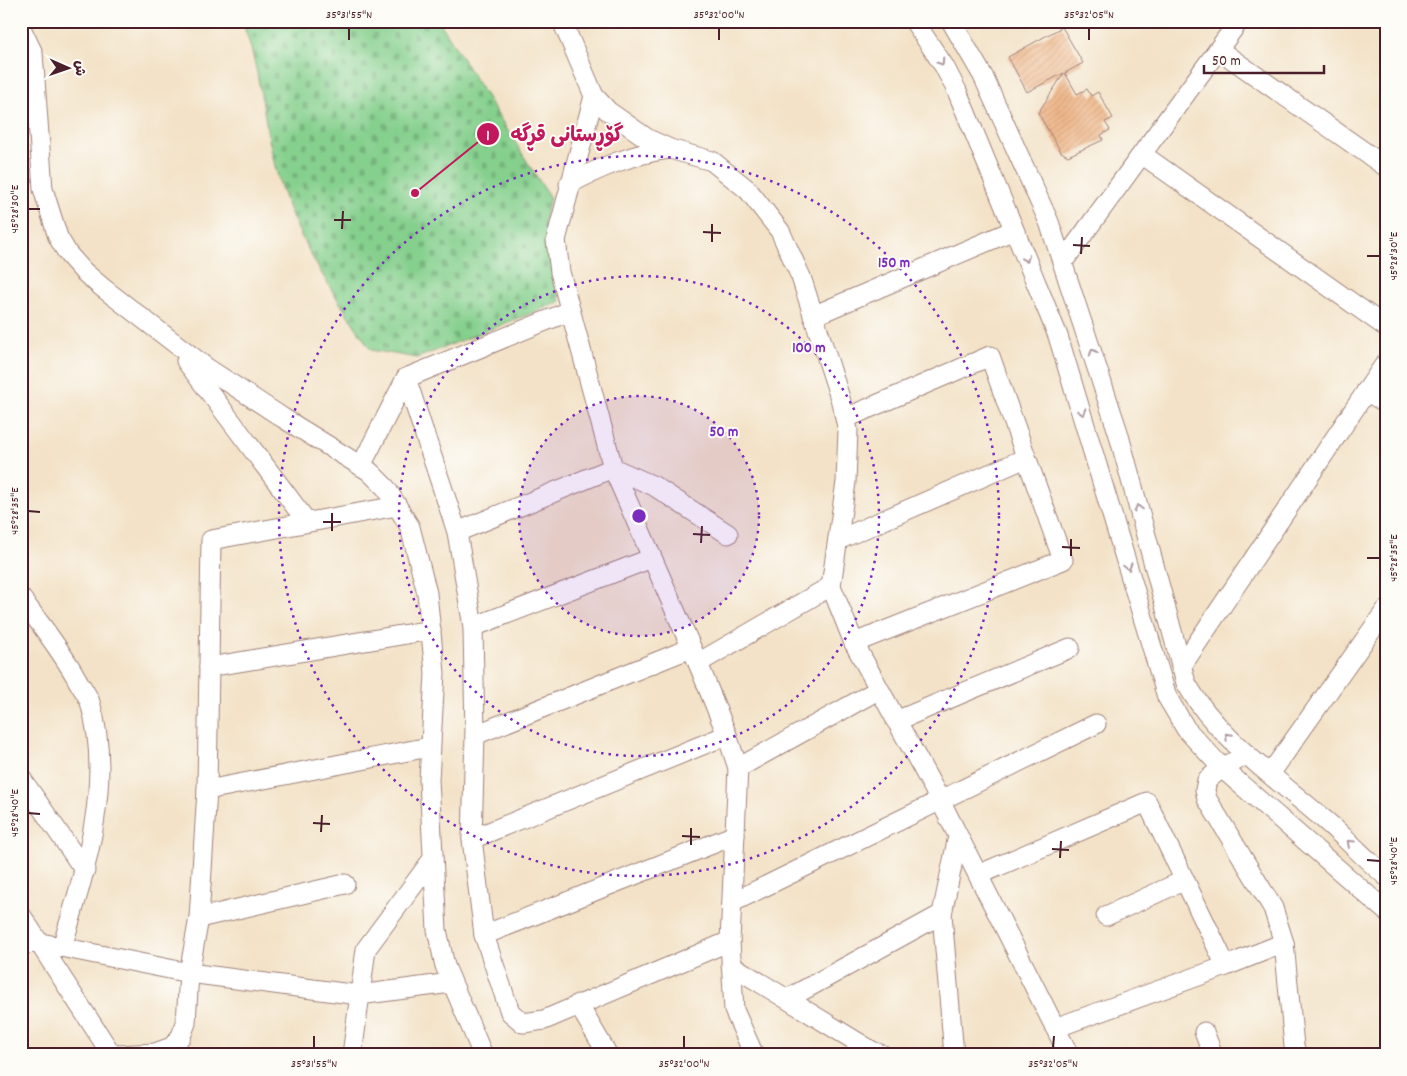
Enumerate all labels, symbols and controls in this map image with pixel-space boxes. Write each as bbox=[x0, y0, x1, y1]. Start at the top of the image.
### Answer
text: 35°31'55"N bbox=[326, 7, 372, 24]
text: 35°32'00"N bbox=[694, 7, 745, 24]
text: 35°32'05"N bbox=[1064, 7, 1114, 24]
north arrow bbox=[42, 42, 92, 92]
scale bar bbox=[1204, 42, 1324, 74]
text: 50 m bbox=[1212, 51, 1241, 73]
one-way arrow bbox=[935, 56, 944, 66]
text: ش bbox=[69, 60, 89, 76]
callout: گۆڕستانی قڕگە bbox=[476, 117, 634, 152]
text: گۆڕستانی قڕگە bbox=[511, 122, 624, 151]
text: 1 bbox=[486, 126, 490, 148]
text: 45°28'30"E bbox=[7, 184, 24, 233]
text: 45°28'30"E bbox=[1386, 231, 1403, 280]
text: 150 m bbox=[878, 253, 910, 275]
one-way arrow bbox=[1020, 254, 1030, 263]
text: 100 m bbox=[792, 338, 826, 360]
one-way arrow bbox=[1089, 348, 1099, 356]
one-way arrow bbox=[1076, 407, 1086, 415]
text: 50 m bbox=[710, 422, 738, 444]
text: 45°28'35"E bbox=[7, 487, 24, 535]
one-way arrow bbox=[1133, 503, 1144, 512]
centre of rings bbox=[630, 507, 648, 525]
text: 45°28'35"E bbox=[1386, 534, 1403, 582]
one-way arrow bbox=[1123, 563, 1133, 571]
one-way arrow bbox=[1225, 733, 1234, 742]
text: 45°28'40"E bbox=[7, 788, 24, 837]
text: 45°28'40"E bbox=[1386, 836, 1403, 885]
one-way arrow bbox=[1347, 840, 1356, 849]
text: 35°31'55"N bbox=[291, 1056, 337, 1073]
text: 35°32'00"N bbox=[659, 1056, 710, 1073]
text: 35°32'05"N bbox=[1028, 1056, 1078, 1073]

